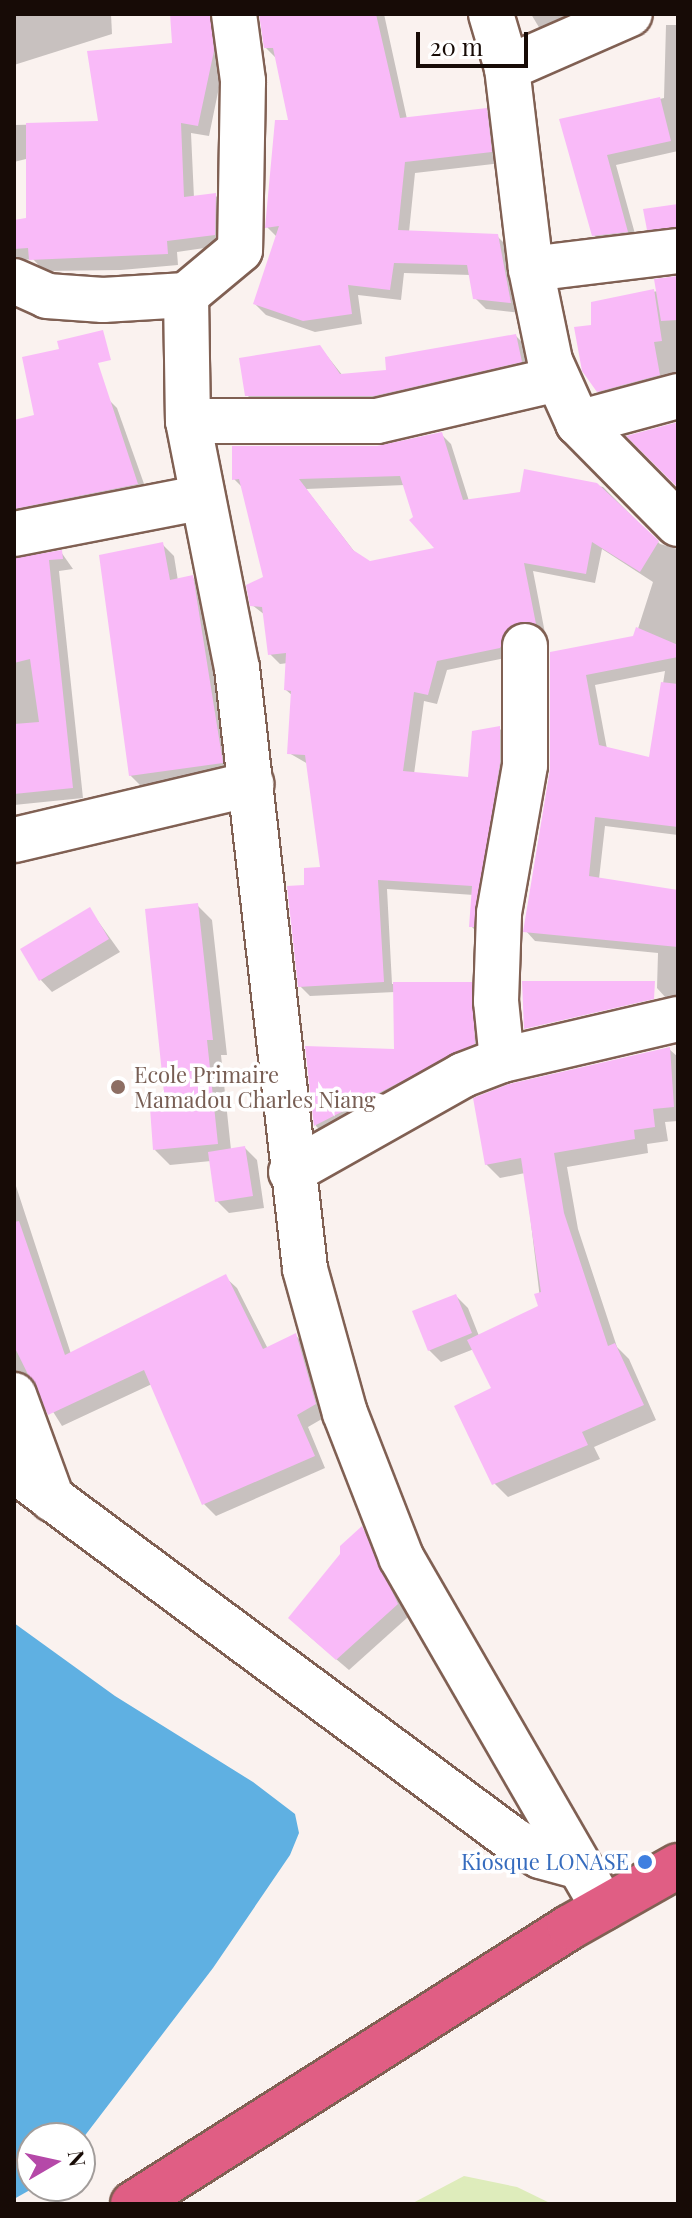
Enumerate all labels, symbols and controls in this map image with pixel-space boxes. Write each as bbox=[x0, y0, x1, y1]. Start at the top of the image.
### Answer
scale bar bbox=[420, 16, 532, 66]
text: 20 m bbox=[430, 30, 483, 62]
place label: Ecole Primaire Mamadou Charles Niang bbox=[134, 1061, 376, 1112]
marker: Ecole Primaire Mamadou Charles Niang bbox=[109, 1078, 127, 1096]
place label: Kiosque LONASE bbox=[461, 1849, 629, 1875]
marker: Kiosque LONASE bbox=[636, 1853, 654, 1871]
north arrow bbox=[16, 2122, 96, 2202]
text: N bbox=[62, 2148, 94, 2169]

